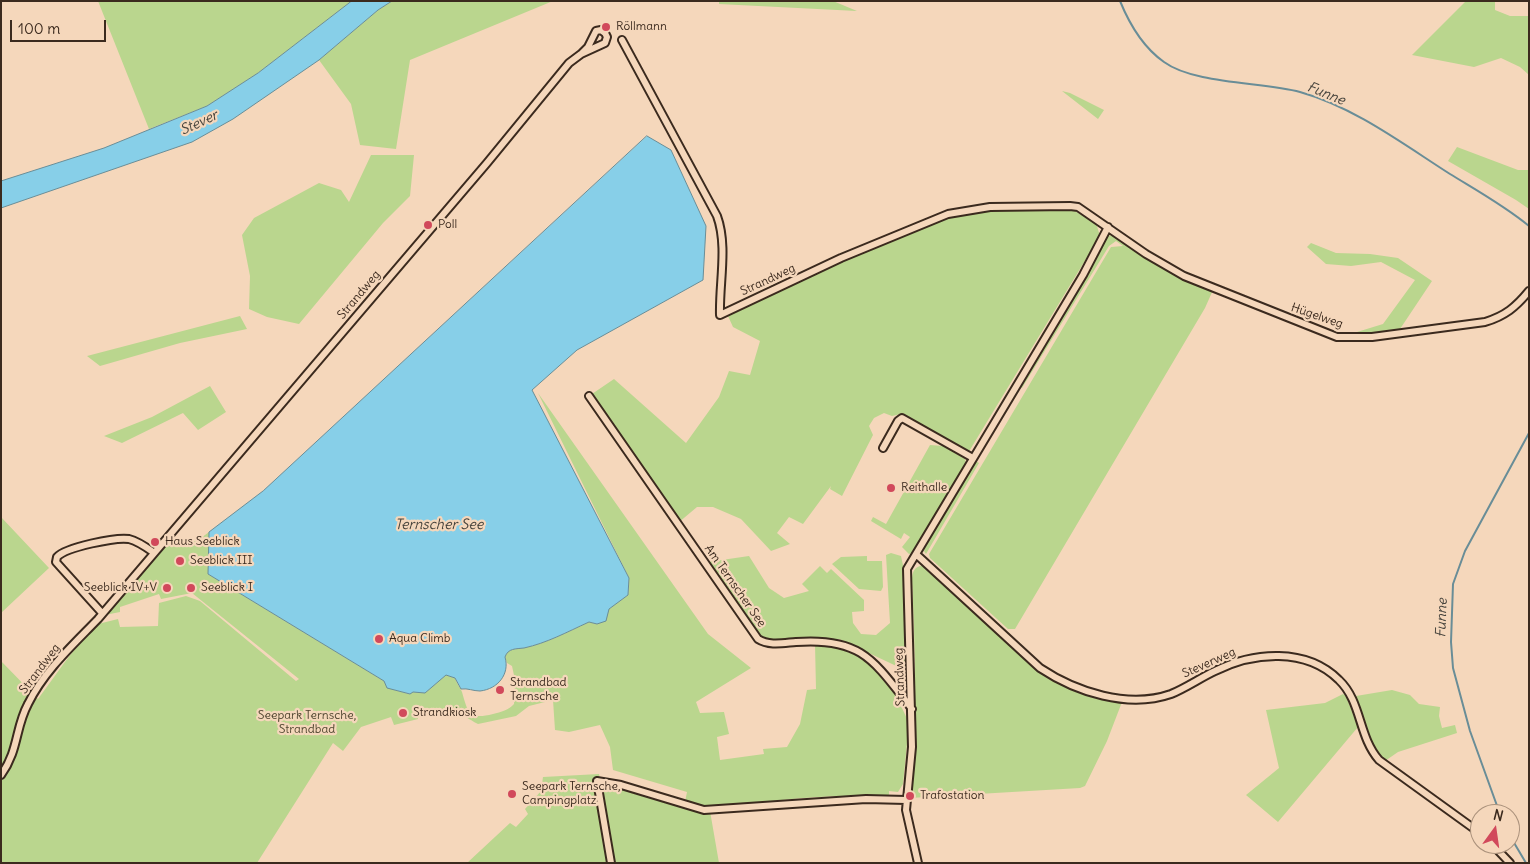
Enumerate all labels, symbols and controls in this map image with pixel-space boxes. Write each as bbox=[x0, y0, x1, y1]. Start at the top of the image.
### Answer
scale bar bbox=[12, 10, 109, 42]
text: 100 m bbox=[18, 19, 60, 38]
place label: Röllmann bbox=[616, 20, 667, 34]
marker: Röllmann bbox=[600, 21, 612, 33]
water label: Funne bbox=[1305, 79, 1347, 109]
water label: Stever bbox=[177, 107, 221, 139]
place label: Poll bbox=[438, 218, 457, 232]
marker: Poll bbox=[422, 219, 434, 231]
street label: Strandweg bbox=[738, 261, 798, 299]
street label: Strandweg bbox=[335, 268, 383, 322]
street label: Hügelweg bbox=[1289, 300, 1345, 332]
place label: Reithalle bbox=[901, 481, 947, 495]
marker: Reithalle bbox=[885, 482, 897, 494]
water label: Ternscher See bbox=[395, 517, 483, 533]
place label: Haus Seeblick bbox=[165, 535, 240, 549]
marker: Haus Seeblick bbox=[149, 536, 161, 548]
street label: Am Ternscher See bbox=[701, 542, 769, 630]
place label: Seeblick III bbox=[190, 554, 252, 568]
marker: Seeblick III bbox=[174, 555, 186, 567]
place label: Seeblick IV+V bbox=[84, 581, 157, 595]
place label: Seeblick I bbox=[201, 581, 253, 595]
marker: Seeblick IV+V bbox=[161, 582, 173, 594]
marker: Seeblick I bbox=[185, 582, 197, 594]
water label: Funne bbox=[1433, 598, 1451, 638]
place label: Aqua Climb bbox=[389, 632, 450, 646]
marker: Aqua Climb bbox=[373, 633, 385, 645]
street label: Strandweg bbox=[17, 641, 63, 697]
street label: Steverweg bbox=[1180, 645, 1238, 681]
street label: Strandweg bbox=[892, 647, 908, 707]
place label: Strandbad Ternsche bbox=[510, 676, 567, 704]
marker: Strandbad Ternsche bbox=[494, 684, 506, 696]
place label: Strandkiosk bbox=[413, 706, 476, 720]
marker: Strandkiosk bbox=[397, 707, 409, 719]
park label: Seepark Ternsche, Strandbad bbox=[258, 709, 356, 737]
place label: Seepark Ternsche, Campingplatz bbox=[522, 780, 620, 808]
marker: Seepark Ternsche, Campingplatz bbox=[506, 788, 518, 800]
place label: Trafostation bbox=[920, 789, 984, 803]
marker: Trafostation bbox=[904, 790, 916, 802]
north arrow bbox=[1470, 804, 1520, 854]
text: N bbox=[1492, 806, 1505, 825]

